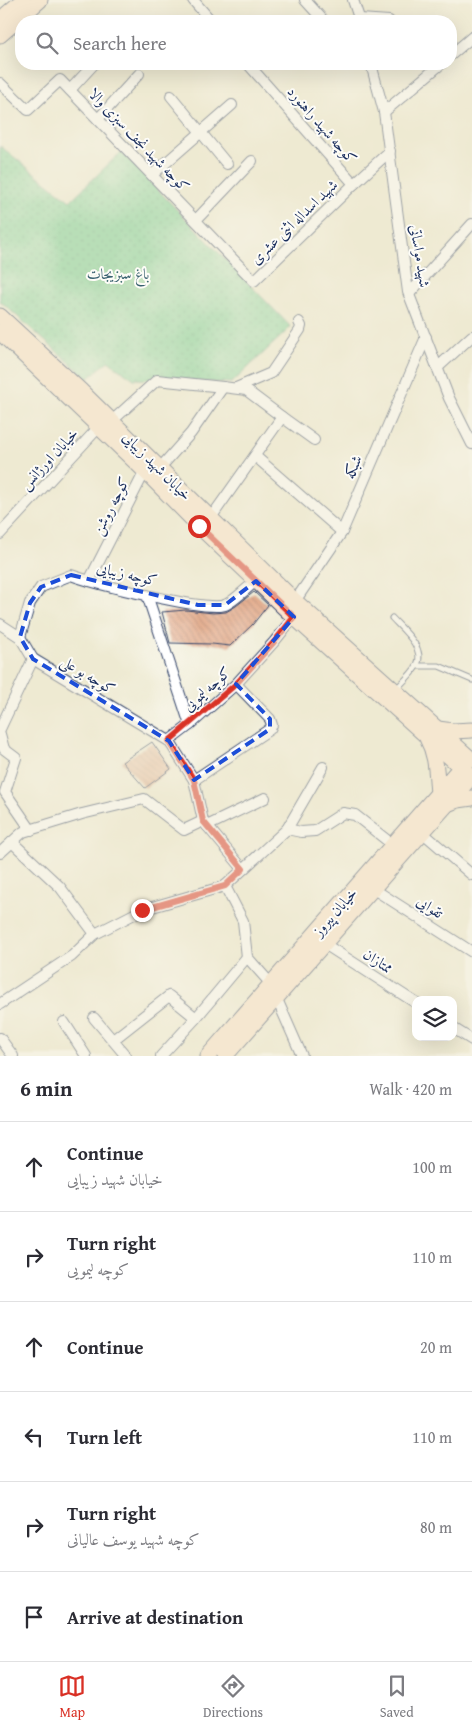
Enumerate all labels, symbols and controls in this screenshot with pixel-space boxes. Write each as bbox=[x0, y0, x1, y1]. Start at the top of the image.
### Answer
search box bbox=[15, 15, 457, 70]
icon: search bbox=[33, 29, 61, 57]
text: Search here bbox=[73, 29, 167, 57]
street label: کوچه شهید راهنورد bbox=[282, 81, 362, 169]
street label: کوچه شهید نجف سبزی والا bbox=[83, 83, 195, 197]
street label: شهید اسداله اثنی عشری bbox=[245, 174, 342, 269]
street label: شهید مواساتی bbox=[405, 223, 436, 289]
park label: باغ سبزیجات bbox=[87, 263, 149, 287]
street label: خیابان اورژانس bbox=[15, 423, 83, 494]
street label: خیابان شهید زیبایی bbox=[118, 426, 197, 505]
street label: شبکه bbox=[338, 452, 367, 482]
street label: کوچه روشن bbox=[87, 473, 135, 539]
route start bbox=[188, 515, 211, 538]
street label: کوچه زیبایی bbox=[94, 556, 160, 592]
street label: کوچه بو علی bbox=[56, 650, 120, 700]
street label: کوچه لیمویی bbox=[178, 661, 236, 717]
street label: خیابان پیروز bbox=[306, 883, 362, 943]
street label: تقوایی bbox=[413, 890, 448, 923]
route end bbox=[131, 899, 154, 922]
street label: ممتازان bbox=[359, 943, 397, 978]
map controls bbox=[412, 996, 457, 1041]
button: layers bbox=[412, 996, 457, 1041]
text: 6 min bbox=[20, 1073, 72, 1104]
text: Walk · 420 m bbox=[369, 1077, 452, 1101]
text: Continue bbox=[67, 1139, 144, 1167]
icon: ahead bbox=[20, 1153, 48, 1181]
text: 100 m bbox=[412, 1155, 452, 1179]
text: خیابان شهید زیبایی bbox=[67, 1167, 163, 1191]
text: Turn right bbox=[67, 1229, 156, 1257]
icon: right bbox=[20, 1243, 48, 1271]
text: 110 m bbox=[412, 1245, 452, 1269]
text: کوچه لیمویی bbox=[67, 1257, 129, 1281]
icon: ahead bbox=[20, 1333, 48, 1361]
text: Continue bbox=[67, 1333, 144, 1361]
text: 20 m bbox=[420, 1335, 452, 1359]
icon: left bbox=[20, 1423, 48, 1451]
text: Turn left bbox=[67, 1423, 142, 1451]
text: 110 m bbox=[412, 1425, 452, 1449]
text: Turn right bbox=[67, 1499, 156, 1527]
icon: right bbox=[20, 1513, 48, 1541]
text: 80 m bbox=[420, 1515, 452, 1539]
text: کوچه شهید یوسف عالیانی bbox=[67, 1527, 199, 1551]
icon: arrive bbox=[20, 1603, 48, 1631]
text: Arrive at destination bbox=[67, 1603, 243, 1631]
tab: Map bbox=[58, 1672, 86, 1722]
tab: Directions bbox=[203, 1672, 263, 1722]
tab: Saved bbox=[380, 1672, 414, 1722]

